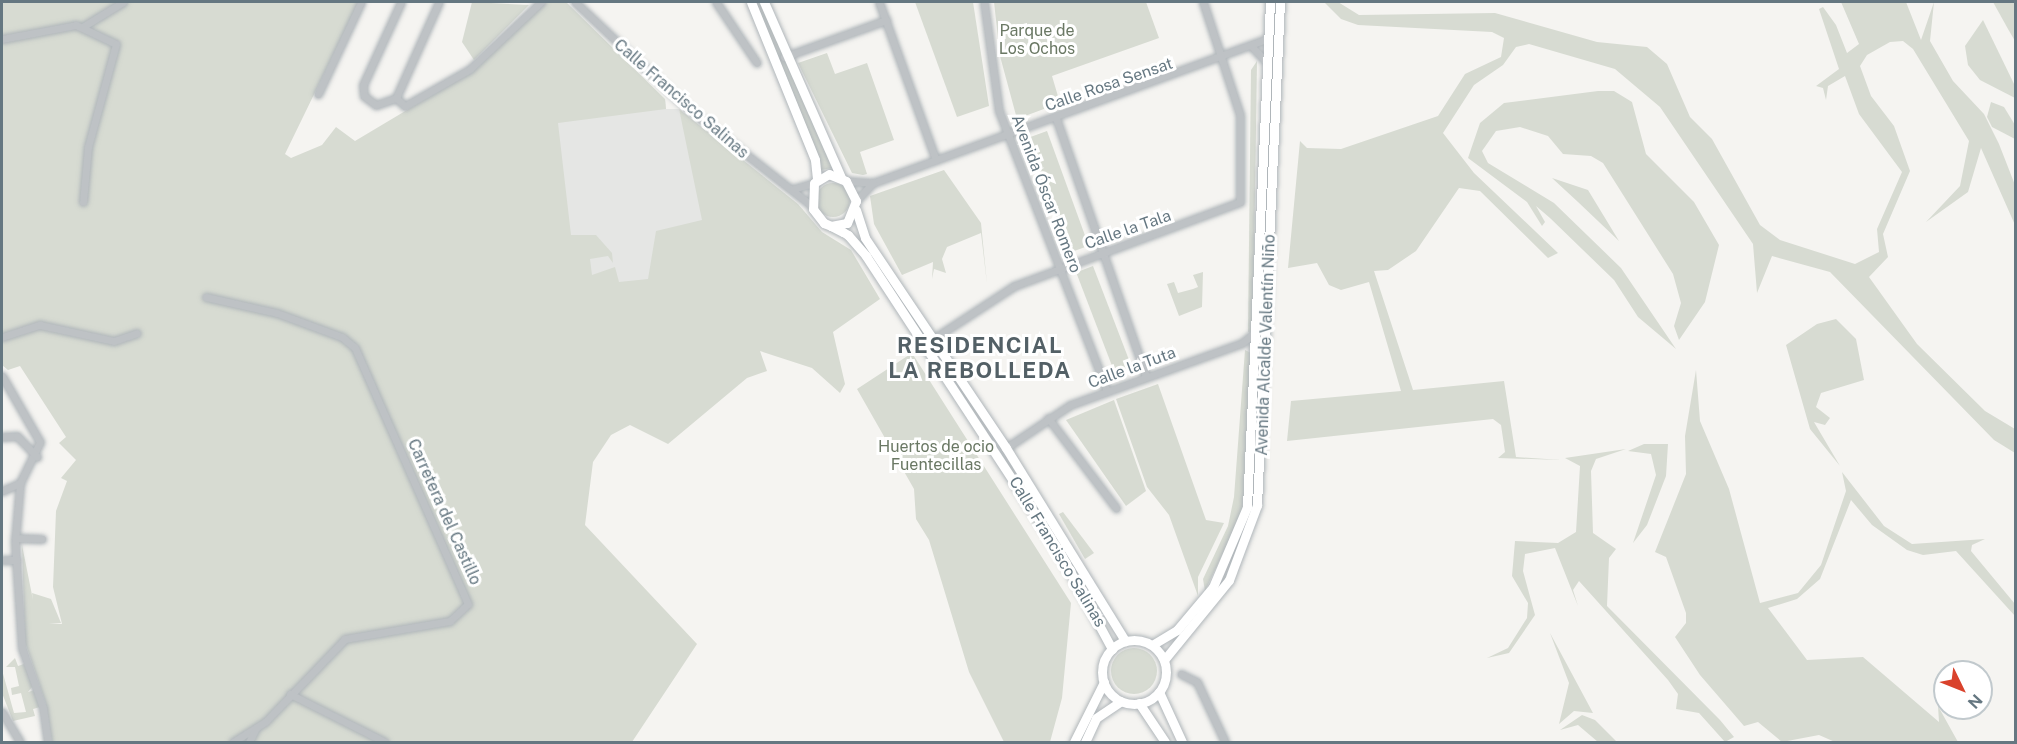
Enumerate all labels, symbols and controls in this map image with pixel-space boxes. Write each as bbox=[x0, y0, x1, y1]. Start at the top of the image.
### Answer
park label: Parque de Los Ochos bbox=[999, 21, 1075, 59]
street label: Calle Francisco Salinas bbox=[610, 35, 752, 163]
street label: Calle Rosa Sensat bbox=[1043, 54, 1175, 116]
street label: Avenida Óscar Romero bbox=[1007, 112, 1085, 276]
street label: Calle la Tala bbox=[1082, 206, 1174, 254]
street label: Avenida Alcalde Valentín Niño bbox=[1253, 234, 1279, 456]
district label: RESIDENCIAL LA REBOLLEDA bbox=[888, 332, 1072, 384]
street label: Calle la Tuta bbox=[1085, 343, 1179, 393]
street label: Carretera del Castillo bbox=[403, 436, 485, 588]
park label: Huertos de ocio Fuentecillas bbox=[878, 437, 994, 475]
street label: Calle Francisco Salinas bbox=[1004, 473, 1110, 631]
north arrow bbox=[1933, 660, 1993, 720]
text: N bbox=[1964, 690, 1986, 712]

